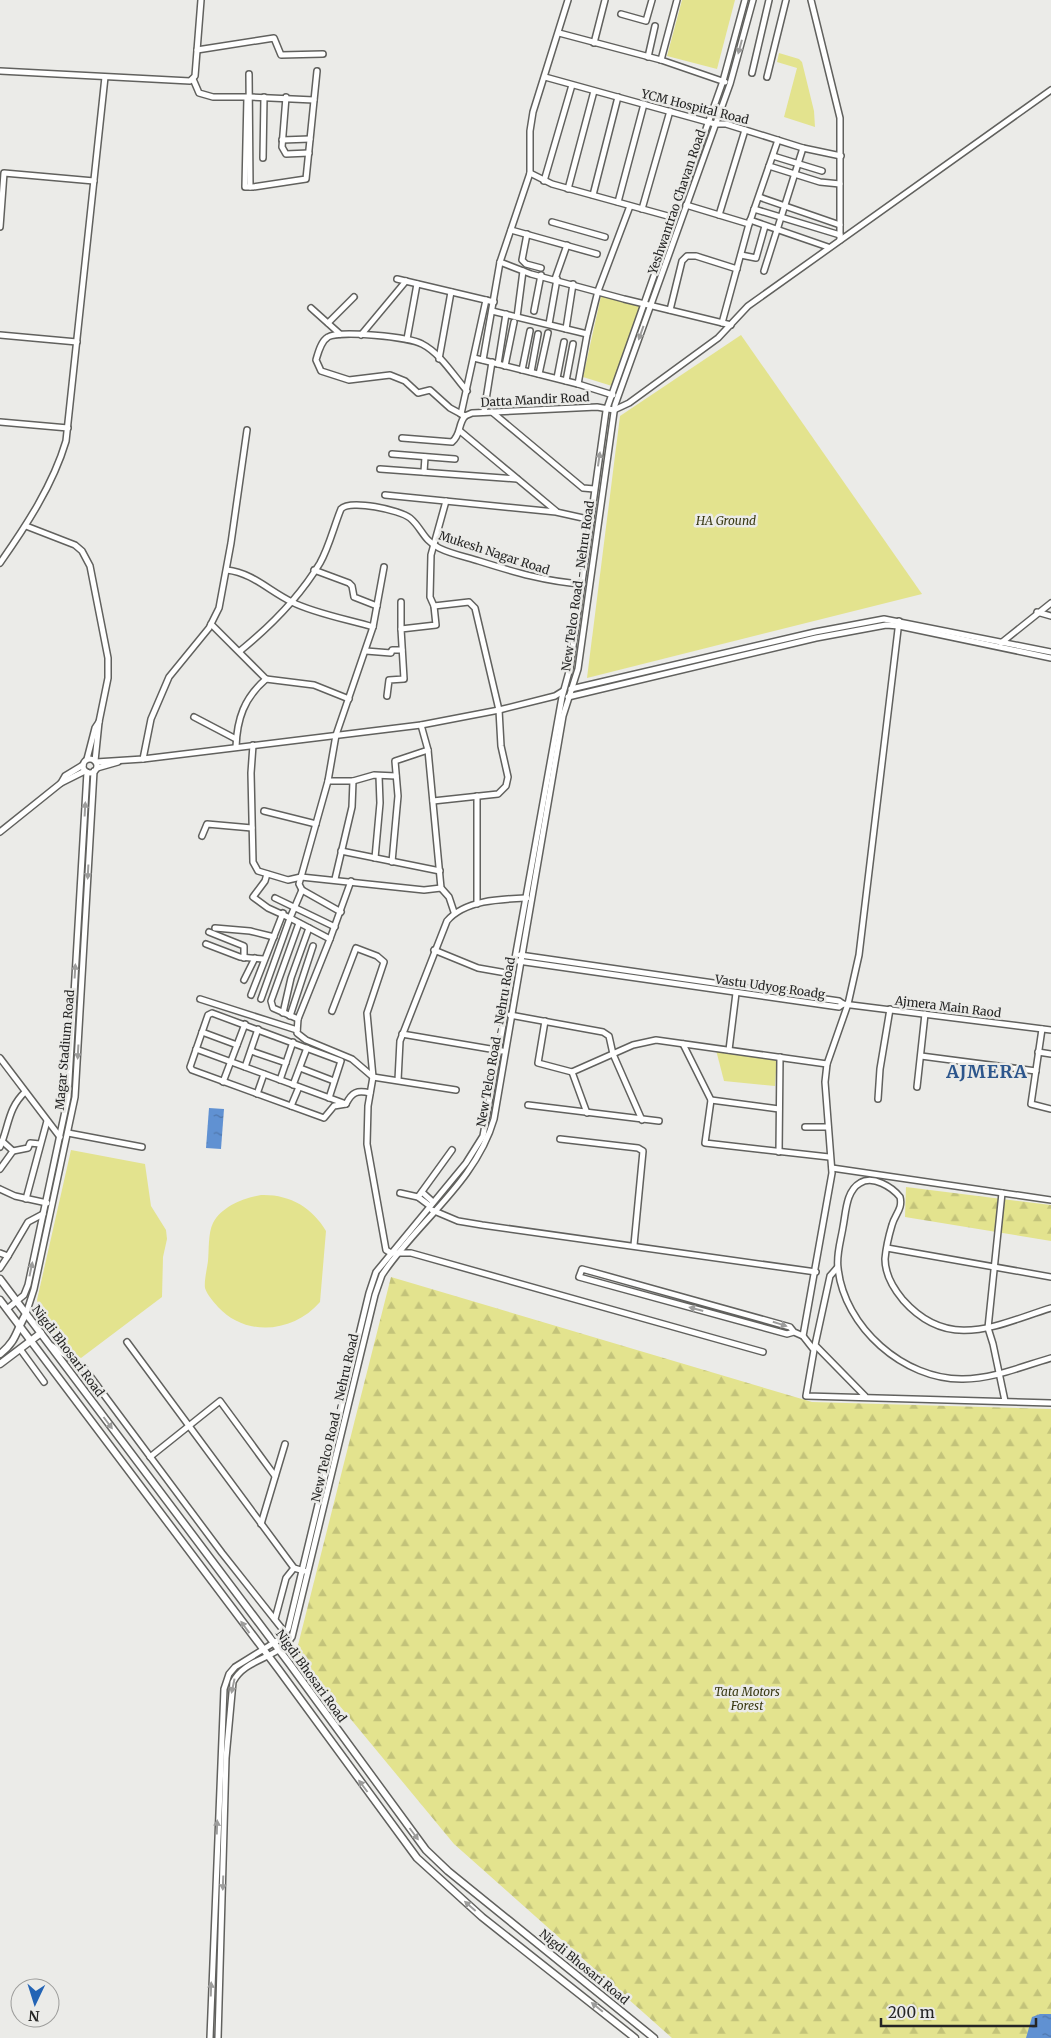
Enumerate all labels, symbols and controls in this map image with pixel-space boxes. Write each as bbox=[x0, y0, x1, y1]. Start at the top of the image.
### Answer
one-way arrow bbox=[736, 40, 744, 55]
street label: YCM Hospital Road bbox=[639, 86, 750, 127]
street label: Yeshwantrao Chavan Road bbox=[644, 127, 708, 277]
one-way arrow bbox=[637, 326, 645, 341]
street label: Datta Mandir Road bbox=[480, 389, 590, 410]
one-way arrow bbox=[595, 451, 603, 467]
street label: New Telco Road - Nehru Road bbox=[558, 500, 597, 672]
park label: HA Ground bbox=[695, 513, 756, 528]
street label: Mukesh Nagar Road bbox=[437, 528, 552, 578]
one-way arrow bbox=[81, 800, 89, 816]
one-way arrow bbox=[84, 865, 92, 881]
street label: New Telco Road - Nehru Road bbox=[473, 956, 518, 1128]
one-way arrow bbox=[72, 963, 80, 979]
street label: Vastu Udyog Roadg bbox=[713, 971, 827, 1002]
street label: Magar Stadium Road bbox=[52, 989, 77, 1111]
street label: Ajmera Main Raod bbox=[893, 992, 1002, 1020]
one-way arrow bbox=[73, 1044, 81, 1060]
district label: AJMERA bbox=[945, 1060, 1028, 1083]
one-way arrow bbox=[27, 1262, 35, 1277]
street label: Nigdi Bhosari Road bbox=[29, 1302, 108, 1399]
one-way arrow bbox=[688, 1305, 703, 1313]
one-way arrow bbox=[773, 1321, 788, 1329]
street label: New Telco Road - Nehru Road bbox=[308, 1332, 361, 1503]
one-way arrow bbox=[103, 1416, 113, 1430]
one-way arrow bbox=[240, 1620, 250, 1634]
street label: Nigdi Bhosari Road bbox=[273, 1627, 350, 1725]
one-way arrow bbox=[229, 1679, 237, 1694]
park label: Tata Motors Forest bbox=[714, 1684, 780, 1713]
one-way arrow bbox=[357, 1780, 368, 1793]
one-way arrow bbox=[213, 1819, 221, 1835]
one-way arrow bbox=[408, 1827, 419, 1840]
one-way arrow bbox=[218, 1875, 226, 1891]
one-way arrow bbox=[464, 1901, 477, 1912]
street label: Nigdi Bhosari Road bbox=[537, 1926, 632, 2007]
north arrow bbox=[10, 1978, 60, 2028]
one-way arrow bbox=[208, 1981, 216, 1997]
scale bar bbox=[881, 1996, 1036, 2028]
one-way arrow bbox=[591, 2002, 604, 2013]
text: 200 m bbox=[888, 2003, 935, 2022]
text: N bbox=[28, 2007, 40, 2025]

